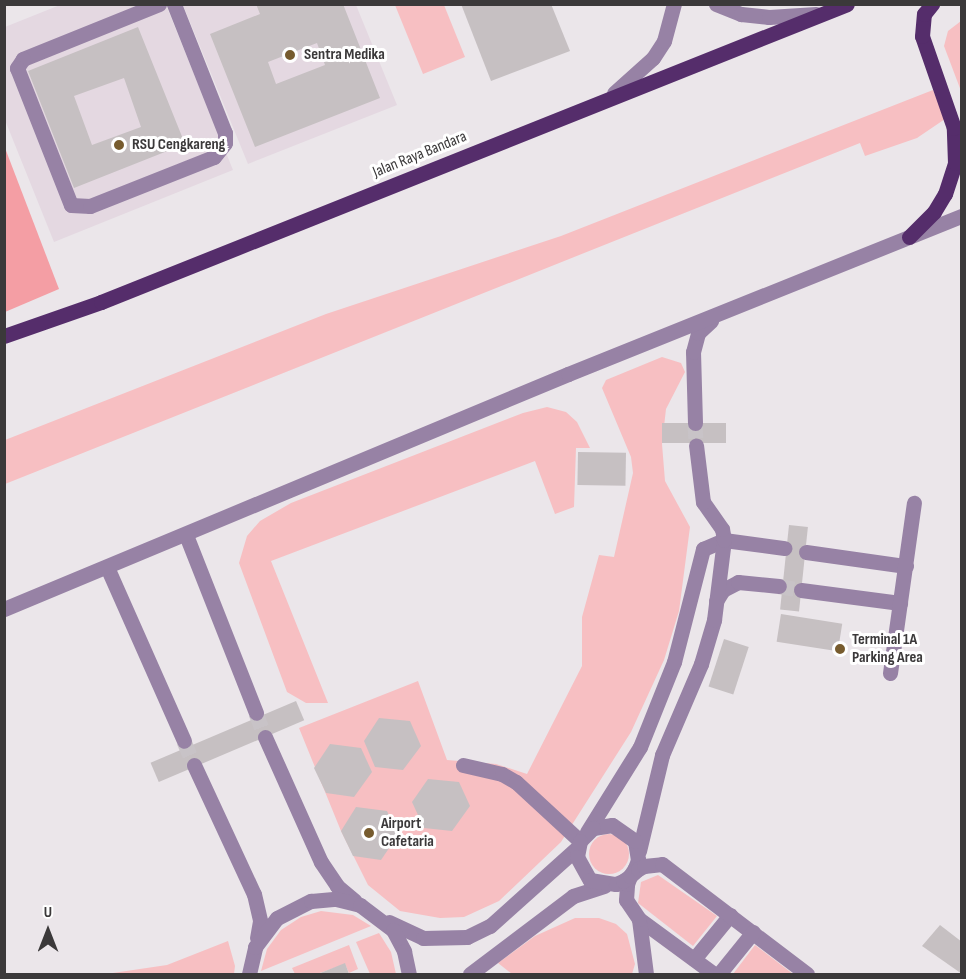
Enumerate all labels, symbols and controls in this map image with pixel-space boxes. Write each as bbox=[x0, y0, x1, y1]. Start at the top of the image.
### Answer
place label: Sentra Medika bbox=[304, 45, 385, 65]
marker: Sentra Medika bbox=[281, 46, 299, 64]
street label: Jalan Raya Bandara bbox=[370, 127, 470, 183]
place label: RSU Cengkareng bbox=[132, 135, 225, 155]
marker: RSU Cengkareng bbox=[110, 136, 128, 154]
place label: Terminal 1A Parking Area bbox=[852, 630, 923, 668]
marker: Terminal 1A Parking Area bbox=[833, 642, 847, 656]
place label: Airport Cafetaria bbox=[381, 814, 434, 852]
marker: Airport Cafetaria bbox=[362, 826, 376, 840]
north arrow bbox=[18, 901, 78, 961]
text: U bbox=[44, 903, 52, 922]

